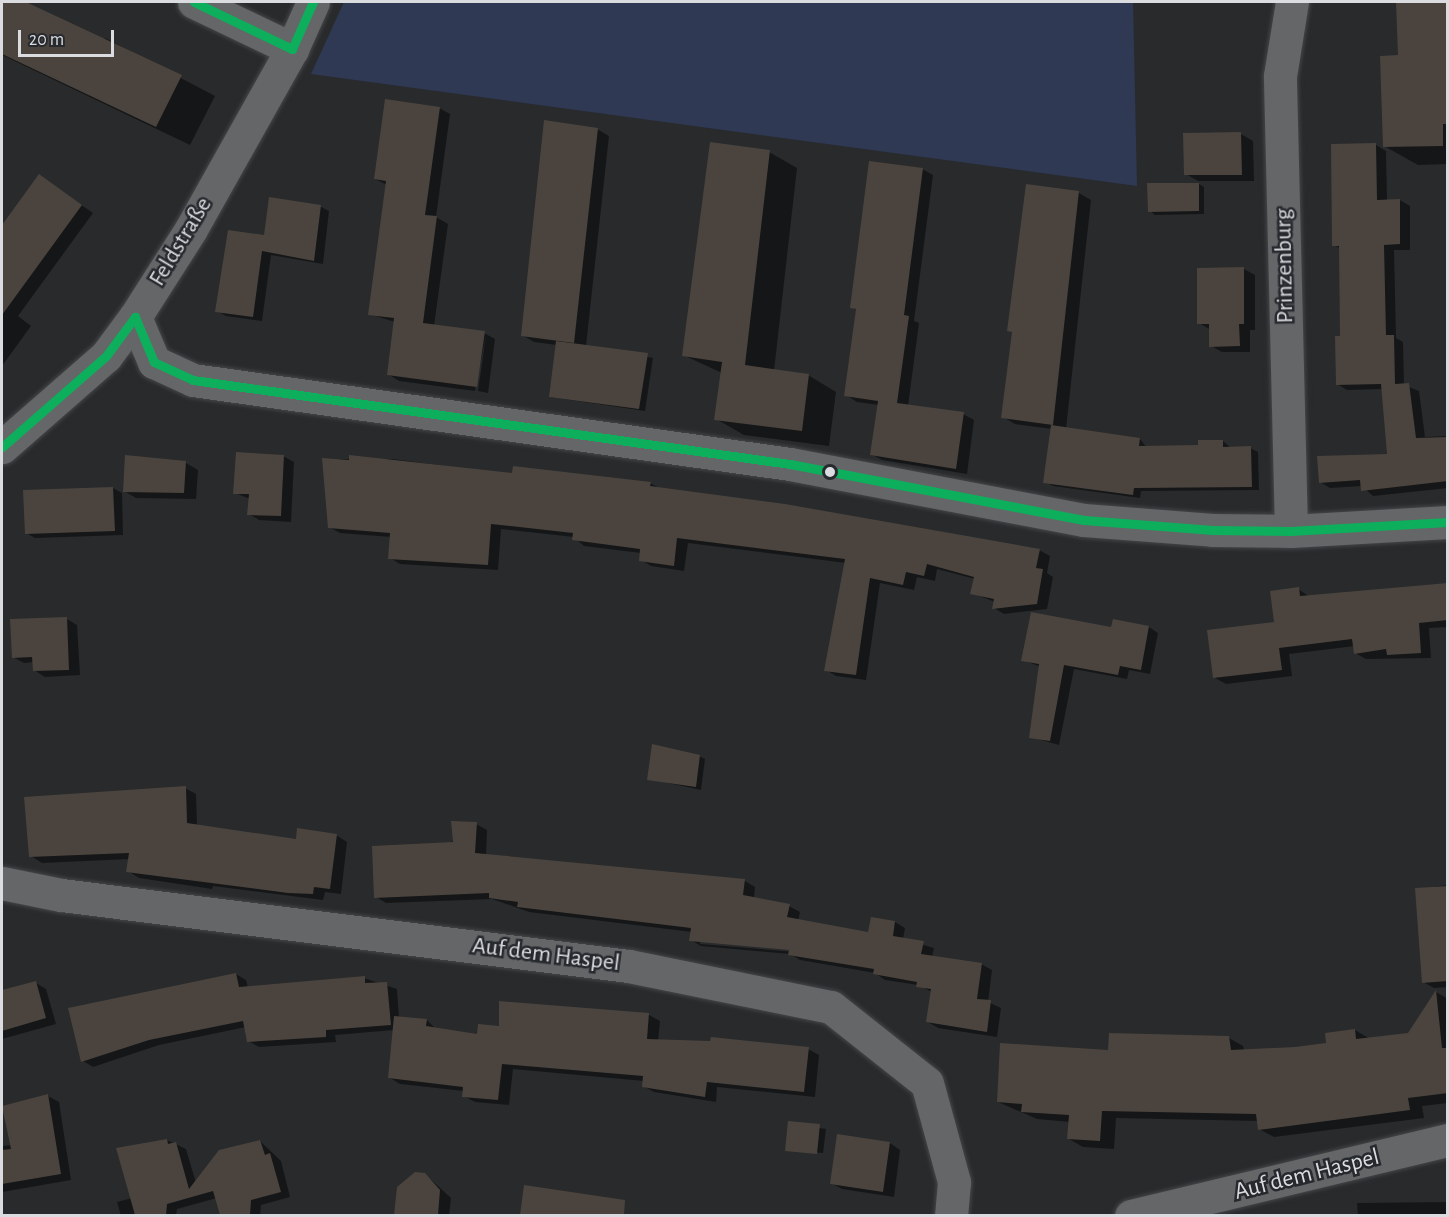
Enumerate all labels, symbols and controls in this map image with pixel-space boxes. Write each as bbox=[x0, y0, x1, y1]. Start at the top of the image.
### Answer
scale bar bbox=[21, 18, 117, 56]
text: 20 m bbox=[29, 31, 64, 49]
street label: Feldstraße bbox=[143, 192, 219, 292]
street label: Prinzenburg bbox=[1270, 208, 1300, 324]
unlabelled marker bbox=[824, 466, 836, 478]
street label: Auf dem Haspel bbox=[471, 932, 621, 978]
street label: Auf dem Haspel bbox=[1232, 1143, 1382, 1207]

